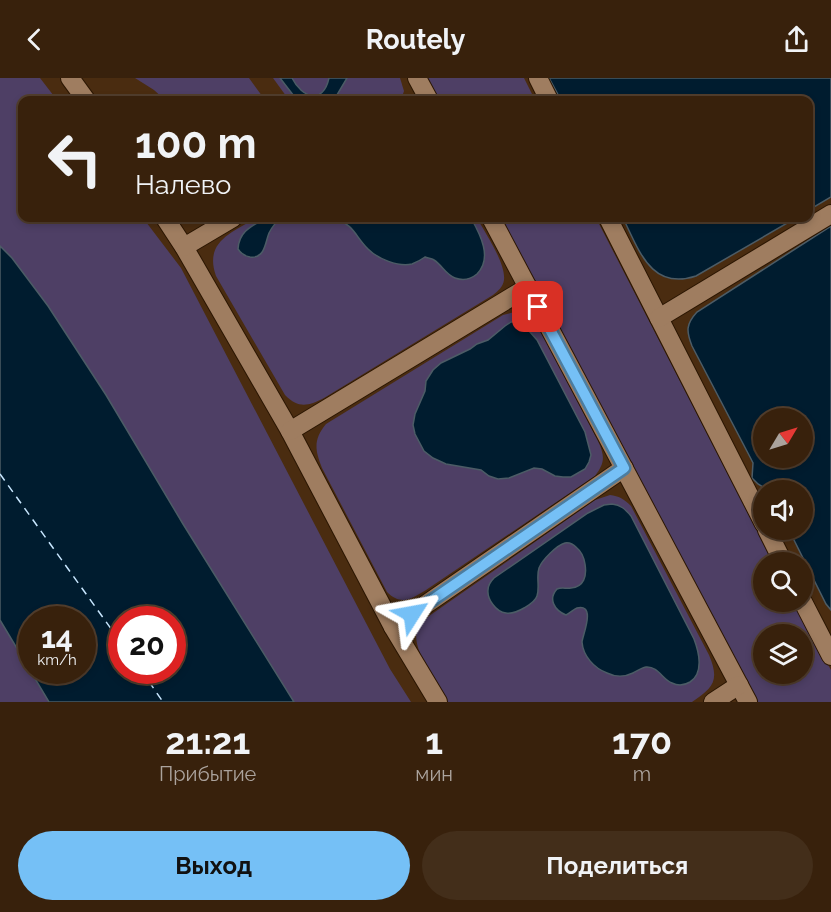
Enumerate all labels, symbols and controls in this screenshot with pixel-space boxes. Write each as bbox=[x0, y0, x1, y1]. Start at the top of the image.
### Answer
icon: back bbox=[18, 23, 51, 56]
icon: share bbox=[780, 23, 813, 56]
text: Routely bbox=[366, 24, 465, 55]
text: 100 m bbox=[135, 119, 257, 168]
icon: left bbox=[36, 120, 114, 198]
text: Налево bbox=[135, 169, 231, 200]
pin bbox=[512, 281, 563, 332]
icon: arrive bbox=[521, 290, 554, 323]
north arrow bbox=[753, 408, 813, 468]
map controls bbox=[753, 408, 813, 684]
button: sound bbox=[753, 480, 813, 540]
button: search bbox=[753, 552, 813, 612]
position arrow bbox=[380, 582, 444, 646]
speed limit sign: 20 bbox=[108, 606, 186, 684]
text: 14 bbox=[41, 620, 73, 655]
button: layers bbox=[753, 624, 813, 684]
text: km/h bbox=[37, 651, 77, 669]
text: 21:21 bbox=[165, 720, 250, 762]
text: 1 bbox=[425, 720, 443, 762]
text: 170 bbox=[612, 720, 672, 762]
text: Прибытие bbox=[159, 762, 256, 786]
text: мин bbox=[415, 762, 453, 786]
text: m bbox=[633, 762, 651, 786]
button: Выход bbox=[18, 831, 410, 900]
button: Поделиться bbox=[422, 831, 813, 900]

